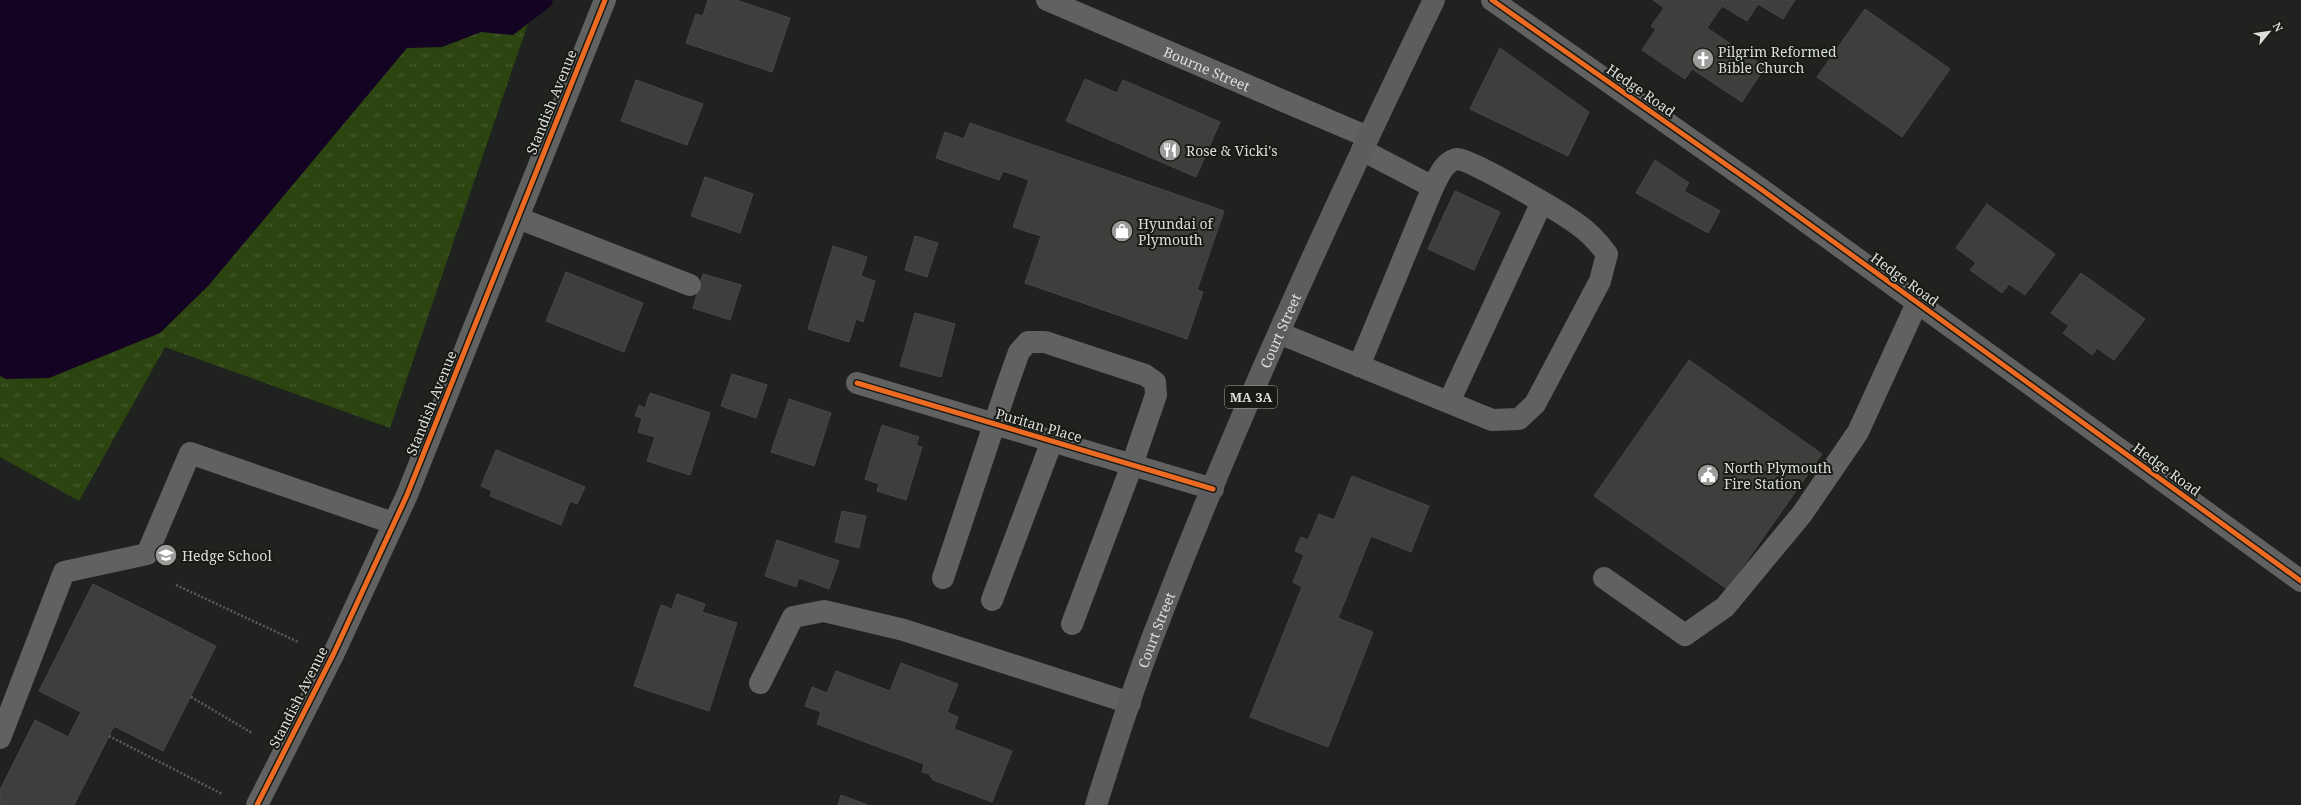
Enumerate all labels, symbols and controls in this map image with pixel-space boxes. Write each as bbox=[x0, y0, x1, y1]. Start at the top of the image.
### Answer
north arrow bbox=[2249, 12, 2289, 52]
text: N bbox=[2270, 19, 2287, 35]
street label: Bourne Street bbox=[1161, 42, 1253, 95]
place label: Pilgrim Reformed Bible Church bbox=[1718, 42, 1837, 77]
church icon: Pilgrim Reformed Bible Church bbox=[1690, 46, 1716, 72]
street label: Standish Avenue bbox=[521, 47, 581, 157]
street label: Hedge Road bbox=[1603, 59, 1679, 121]
restaurant icon: Rose & Vicki's bbox=[1157, 137, 1183, 163]
place label: Rose & Vicki's bbox=[1186, 141, 1278, 160]
place label: Hyundai of Plymouth bbox=[1138, 214, 1215, 249]
shop icon: Hyundai of Plymouth bbox=[1109, 218, 1135, 244]
street label: Hedge Road bbox=[1867, 248, 1943, 310]
street label: Court Street bbox=[1255, 290, 1305, 371]
street label: Standish Avenue bbox=[401, 348, 461, 458]
road number: MA 3A bbox=[1225, 386, 1277, 408]
street label: Puritan Place bbox=[994, 404, 1084, 446]
street label: Hedge Road bbox=[2129, 438, 2205, 500]
place label: North Plymouth Fire Station bbox=[1724, 458, 1832, 493]
public building icon: North Plymouth Fire Station bbox=[1695, 462, 1721, 488]
school or university icon: Hedge School bbox=[153, 542, 179, 568]
place label: Hedge School bbox=[182, 546, 272, 565]
street label: Court Street bbox=[1133, 589, 1179, 670]
street label: Standish Avenue bbox=[264, 643, 332, 751]

